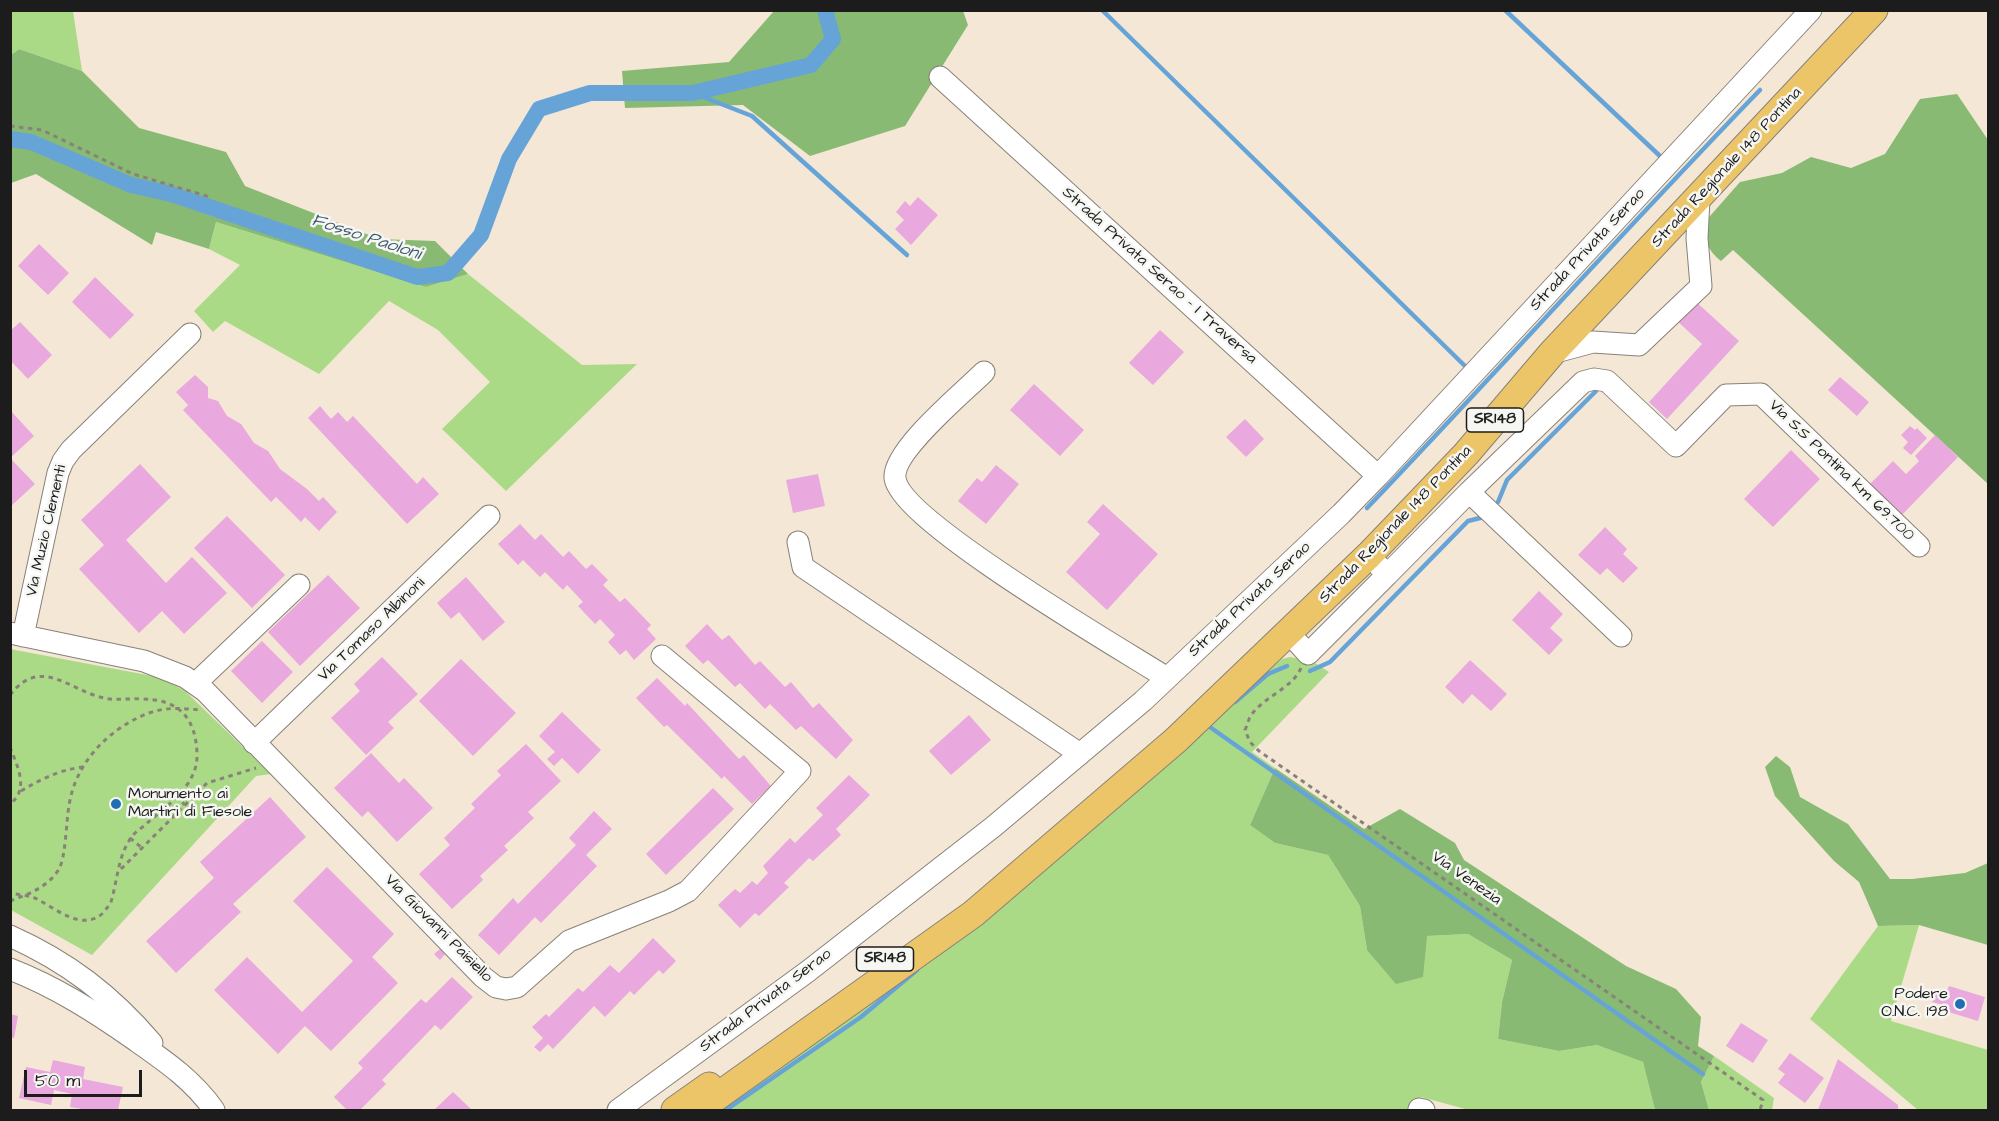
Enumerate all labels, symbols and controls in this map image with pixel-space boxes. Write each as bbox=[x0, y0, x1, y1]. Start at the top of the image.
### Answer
street label: Strada Regionale 148 Pontina bbox=[1648, 84, 1806, 252]
street label: Strada Privata Serao - I Traversa bbox=[1058, 183, 1260, 369]
street label: Strada Privata Serao bbox=[1526, 185, 1650, 315]
water label: Fosso Paoloni bbox=[309, 210, 423, 266]
street label: Via S.S Pontina km 69.700 bbox=[1764, 396, 1918, 546]
road number: SR148 bbox=[1466, 408, 1524, 432]
street label: Strada Regionale 148 Pontina bbox=[1316, 442, 1476, 608]
street label: Via Muzio Clementi bbox=[23, 463, 71, 599]
street label: Strada Privata Serao bbox=[1185, 538, 1315, 662]
street label: Via Tomaso Albinoni bbox=[314, 574, 430, 686]
place label: Monumento ai Martiri di Fiesole bbox=[128, 785, 252, 823]
marker: Monumento ai Martiri di Fiesole bbox=[109, 797, 123, 811]
street label: Via Venezia bbox=[1427, 848, 1505, 910]
street label: Via Giovanni Paisiello bbox=[380, 871, 496, 987]
street label: Strada Privata Serao bbox=[696, 945, 836, 1057]
road number: SR148 bbox=[856, 947, 914, 971]
place label: Podere O.N.C. 198 bbox=[1881, 985, 1948, 1023]
marker: Podere O.N.C. 198 bbox=[1953, 997, 1967, 1011]
scale bar bbox=[27, 1058, 146, 1096]
text: 50 m bbox=[35, 1068, 80, 1093]

